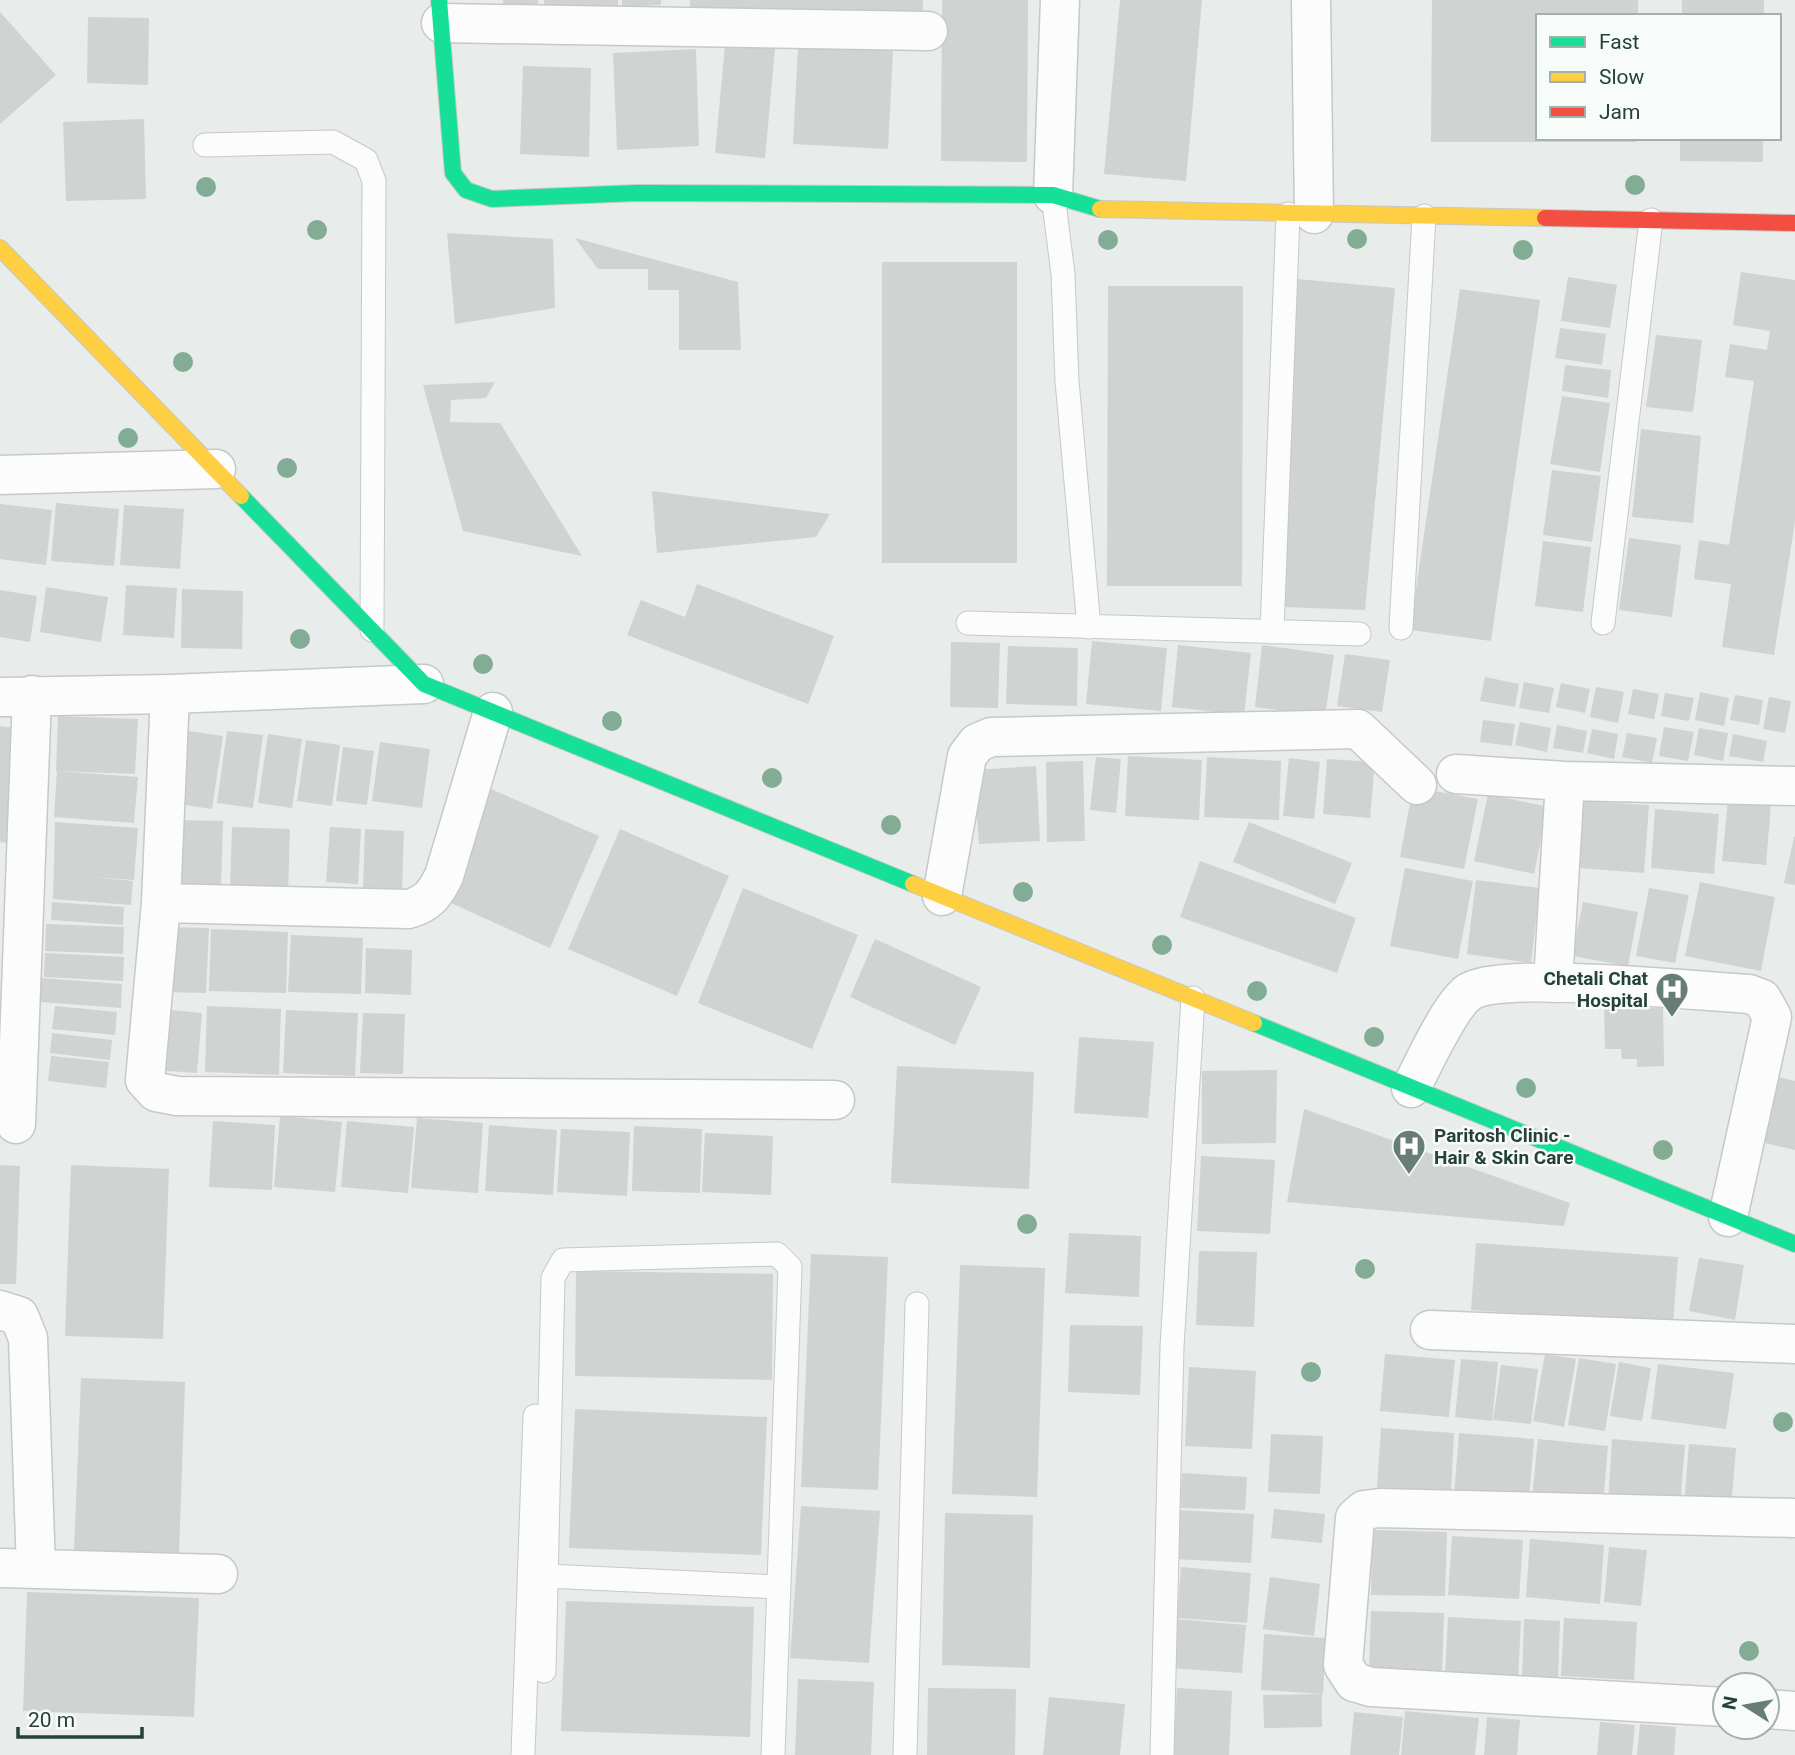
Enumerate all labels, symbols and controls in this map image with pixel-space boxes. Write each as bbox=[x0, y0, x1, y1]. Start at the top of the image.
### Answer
legend bbox=[1536, 14, 1781, 140]
text: Fast bbox=[1599, 30, 1640, 54]
text: Slow bbox=[1599, 65, 1645, 89]
text: Jam bbox=[1599, 100, 1640, 124]
place label: Chetali Chat Hospital bbox=[1544, 967, 1649, 1012]
hospital icon: Chetali Chat Hospital bbox=[1653, 970, 1691, 1019]
place label: Paritosh Clinic - Hair & Skin Care bbox=[1434, 1124, 1573, 1169]
hospital icon: Paritosh Clinic - Hair & Skin Care bbox=[1390, 1127, 1428, 1176]
north arrow bbox=[1711, 1671, 1781, 1741]
text: N bbox=[1717, 1694, 1742, 1712]
scale bar bbox=[18, 1696, 142, 1740]
text: 20 m bbox=[28, 1708, 75, 1732]

